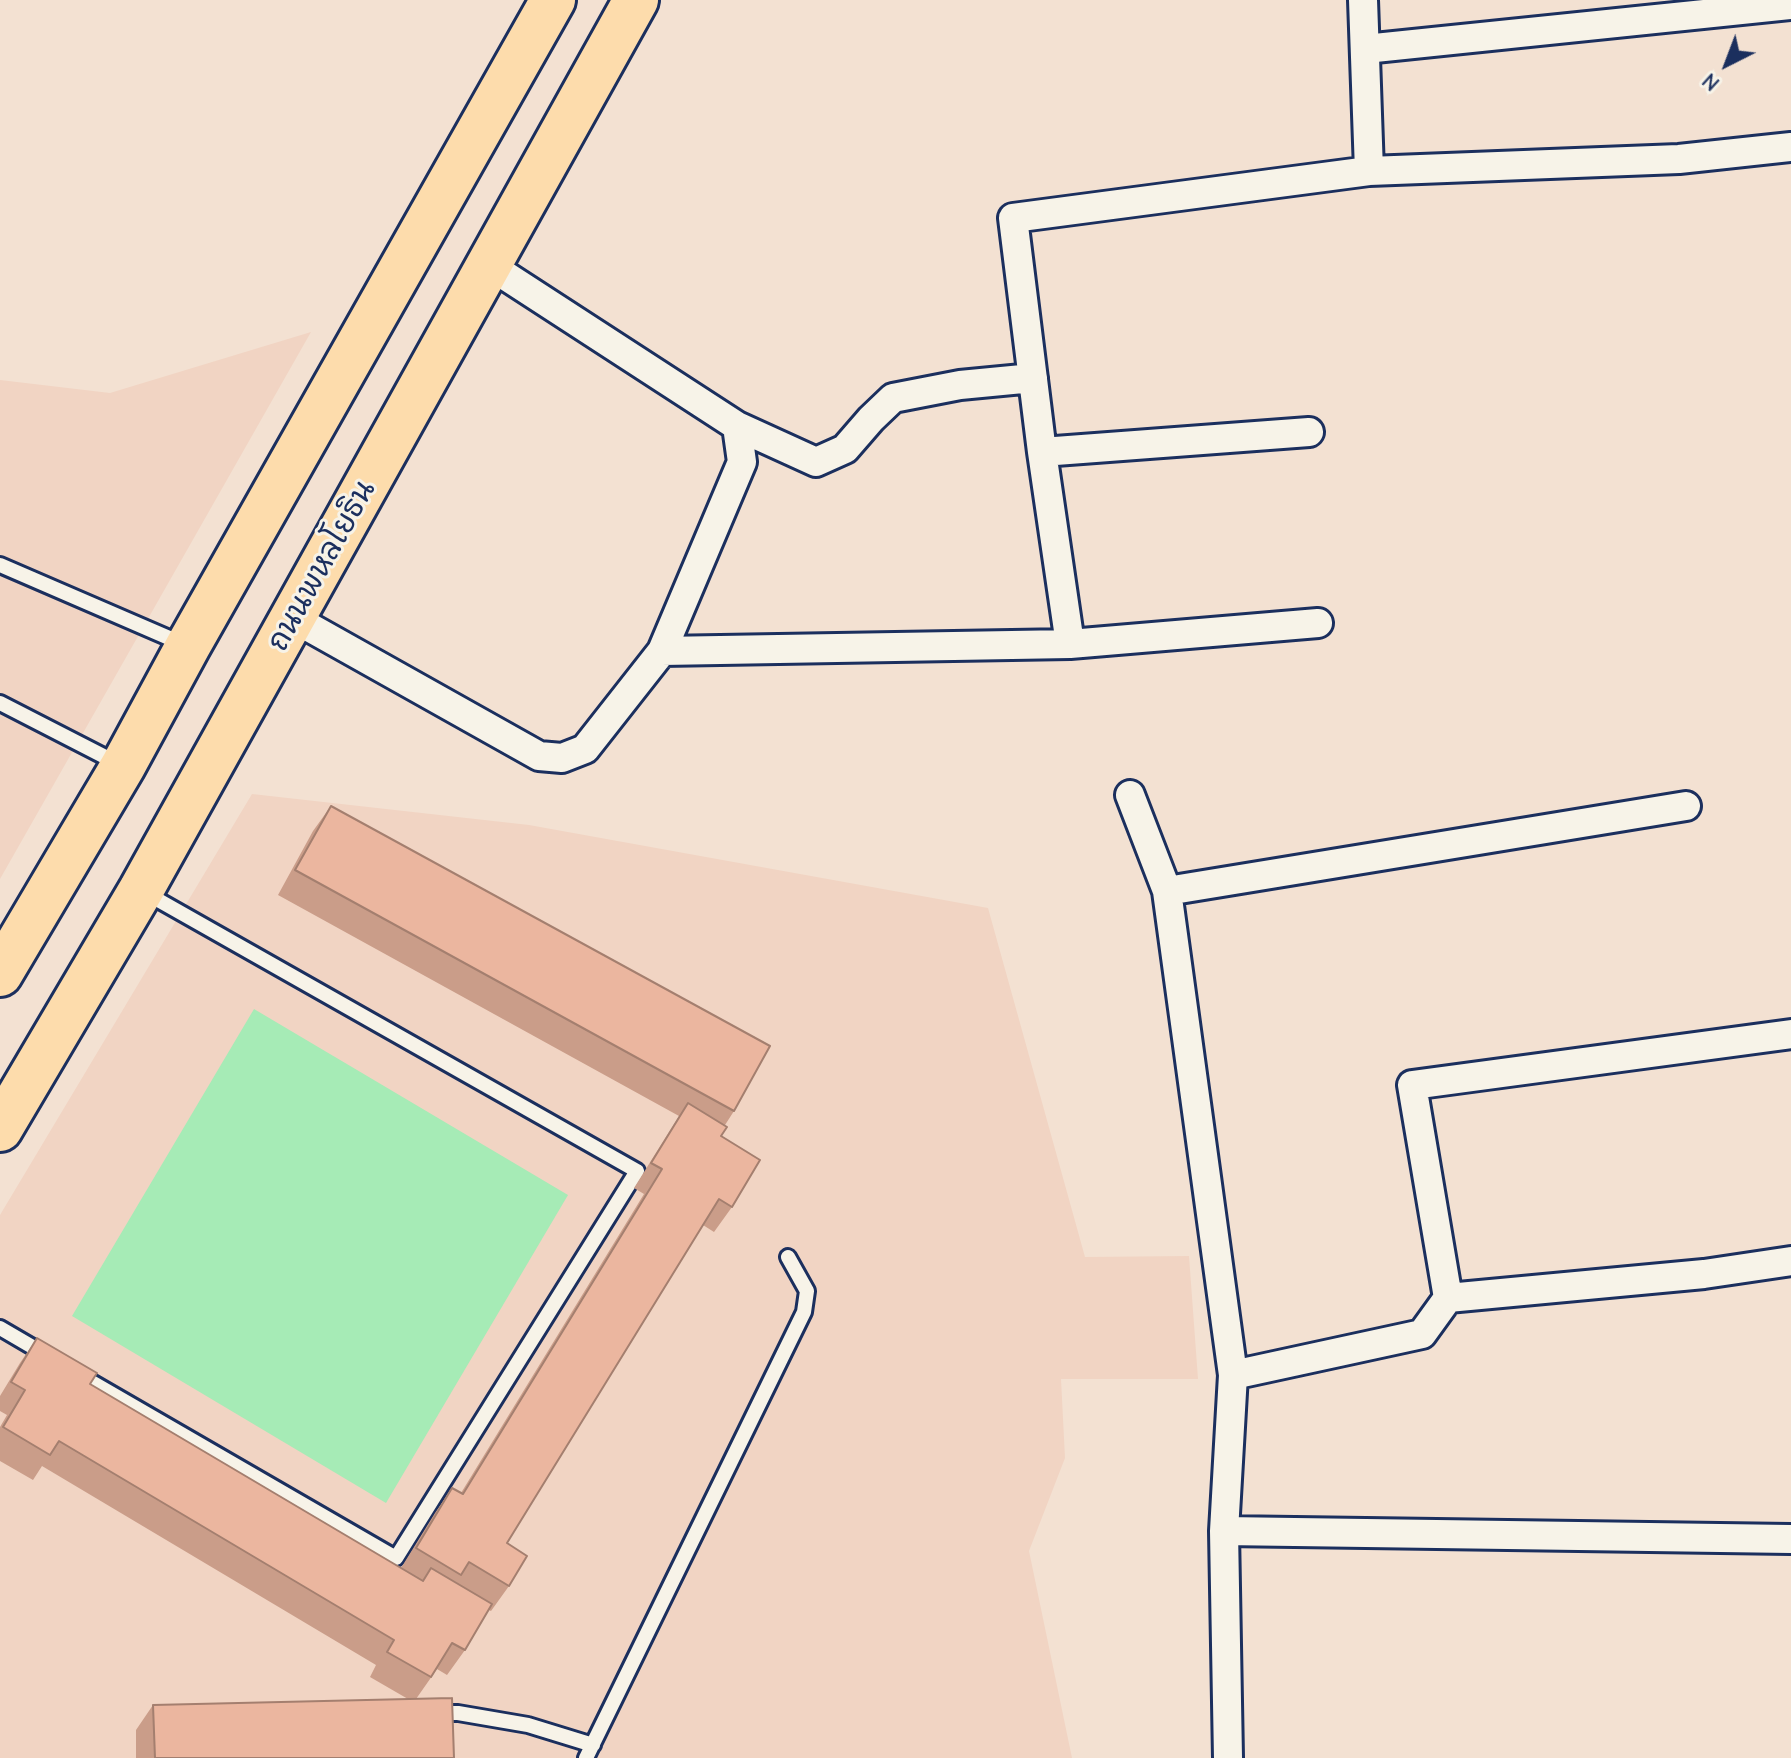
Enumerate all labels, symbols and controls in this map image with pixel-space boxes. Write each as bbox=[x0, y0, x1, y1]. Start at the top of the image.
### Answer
north arrow bbox=[1687, 24, 1767, 104]
text: N bbox=[1697, 67, 1725, 96]
street label: ถนนพหลโยธิน bbox=[260, 475, 384, 657]

